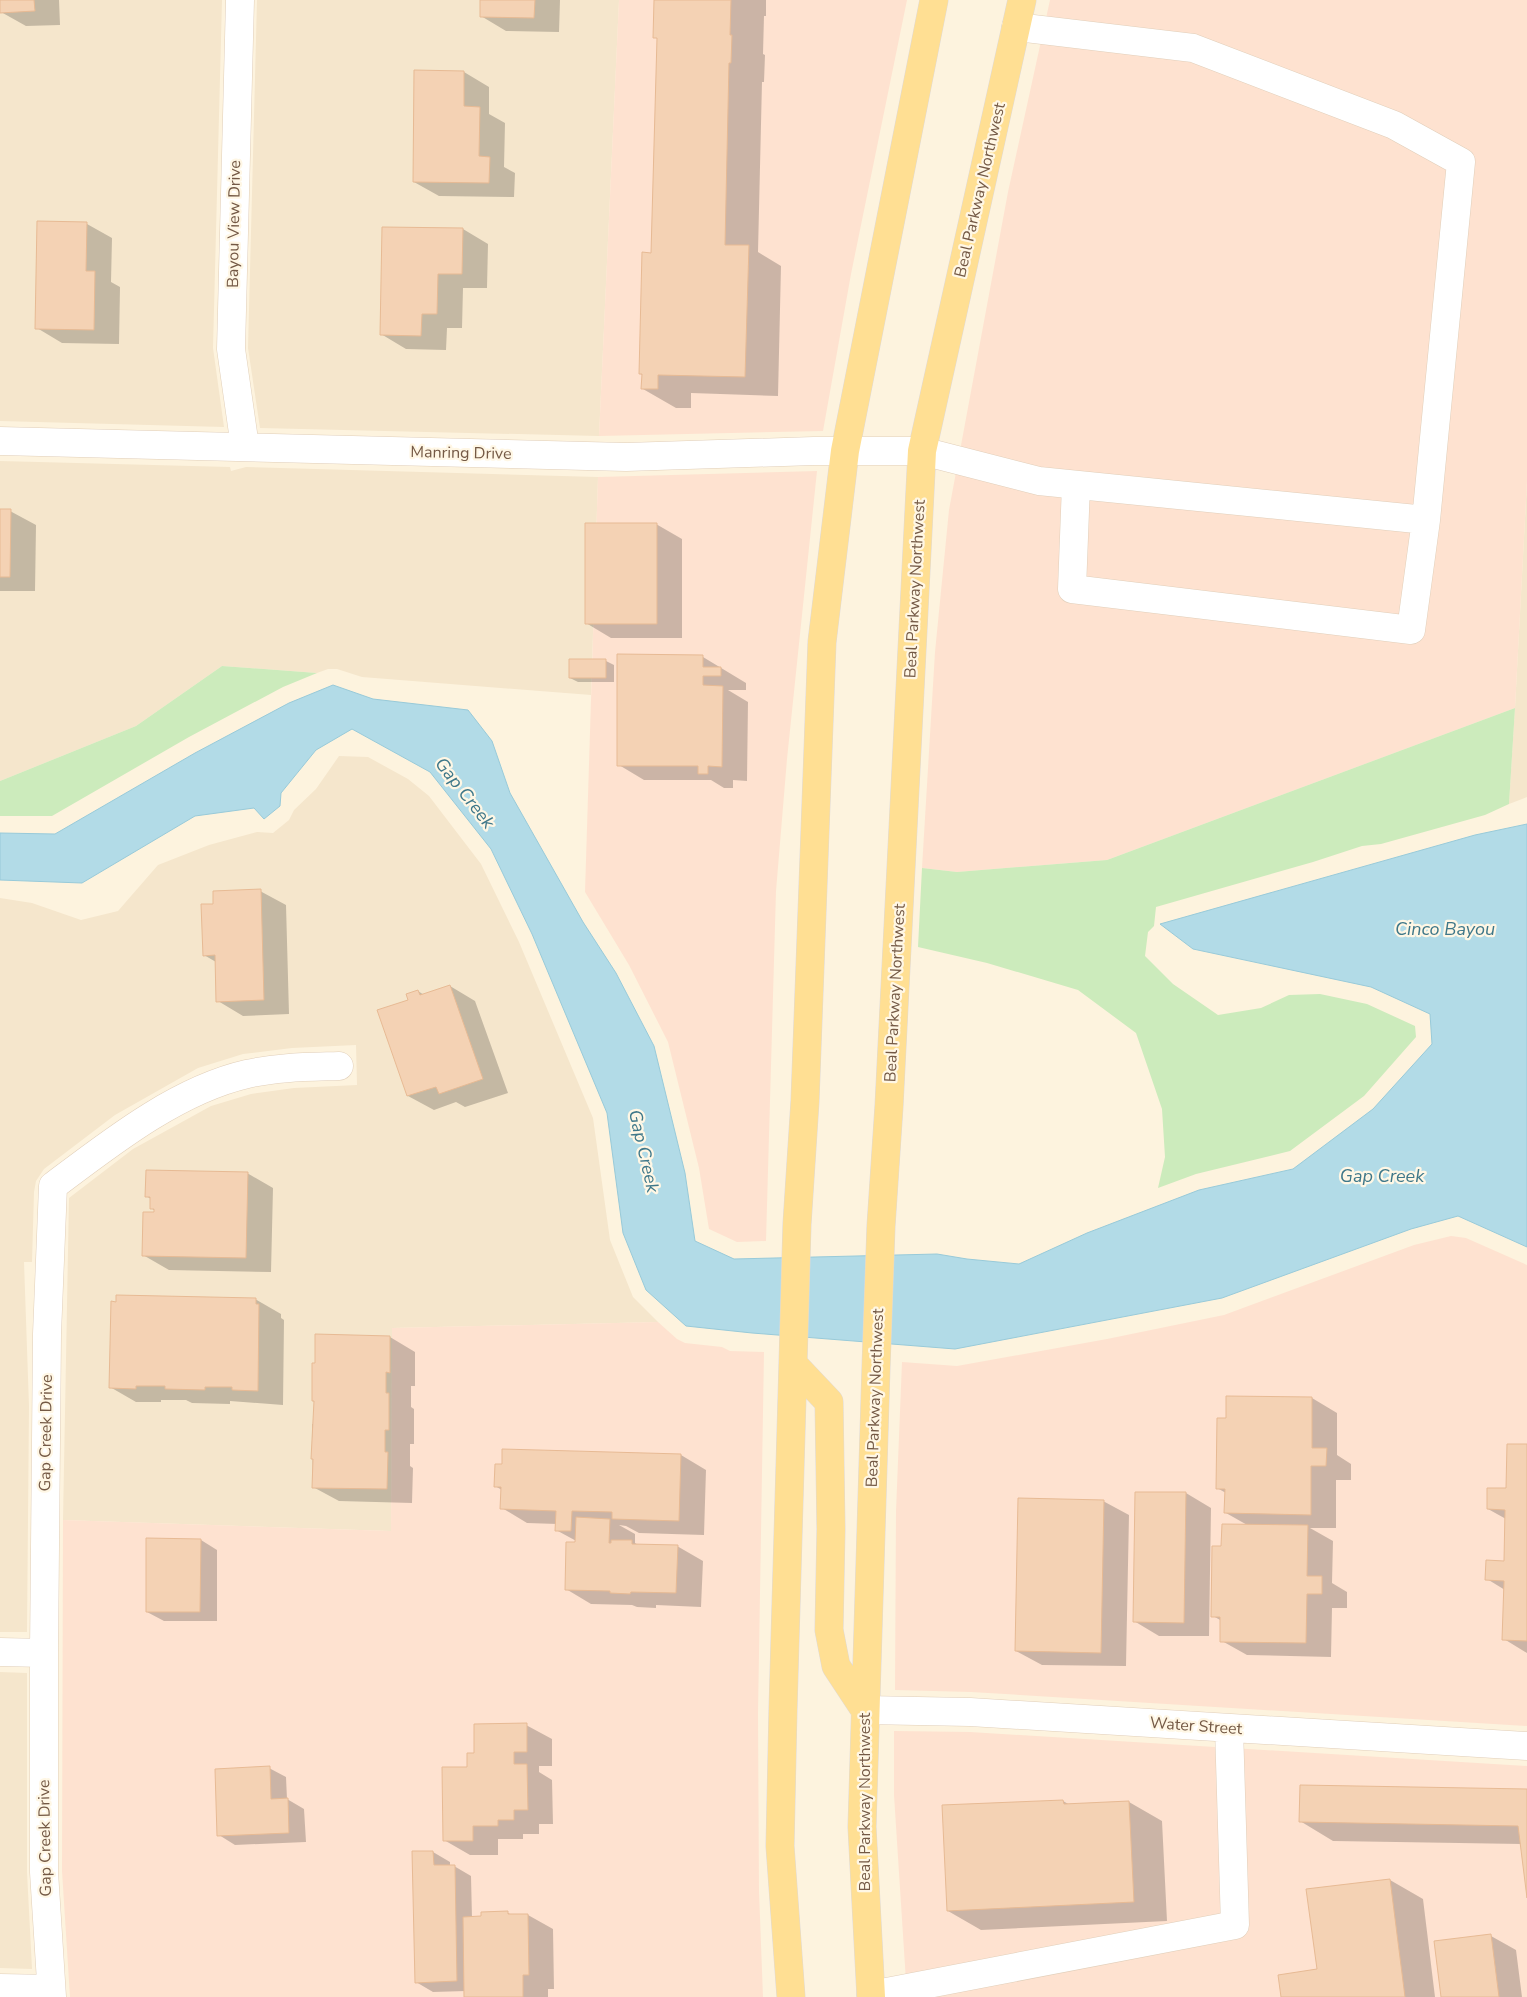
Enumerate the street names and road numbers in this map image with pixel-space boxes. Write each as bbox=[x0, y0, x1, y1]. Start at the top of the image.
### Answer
street label: Beal Parkway Northwest bbox=[949, 100, 1011, 280]
street label: Bayou View Drive bbox=[222, 160, 246, 288]
street label: Manring Drive bbox=[410, 441, 512, 465]
street label: Beal Parkway Northwest bbox=[899, 499, 931, 679]
street label: Beal Parkway Northwest bbox=[879, 903, 911, 1083]
street label: Beal Parkway Northwest bbox=[861, 1308, 889, 1488]
street label: Gap Creek Drive bbox=[34, 1374, 58, 1492]
street label: Beal Parkway Northwest bbox=[854, 1712, 876, 1891]
street label: Water Street bbox=[1149, 1712, 1243, 1740]
street label: Gap Creek Drive bbox=[33, 1779, 57, 1897]

